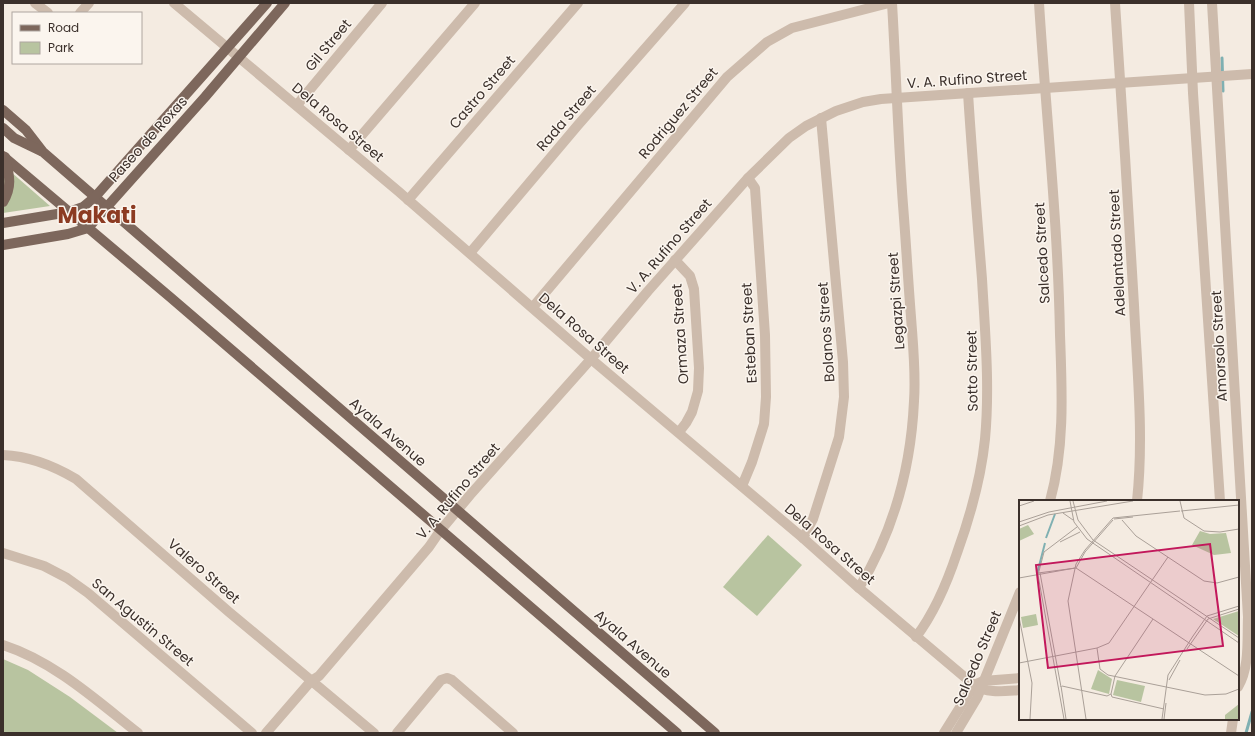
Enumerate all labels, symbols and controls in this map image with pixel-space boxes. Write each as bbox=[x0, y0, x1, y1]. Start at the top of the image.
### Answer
legend bbox=[12, 12, 142, 64]
street label: Gil Street bbox=[300, 15, 356, 75]
text: Road bbox=[48, 19, 79, 36]
text: Park bbox=[48, 39, 75, 56]
street label: Castro Street bbox=[444, 51, 520, 133]
street label: Rodriguez Street bbox=[634, 63, 722, 163]
street label: V. A. Rufino Street bbox=[906, 65, 1028, 93]
street label: Dela Rosa Street bbox=[288, 78, 388, 166]
street label: Rada Street bbox=[532, 81, 600, 155]
street label: Paseo de Roxas bbox=[104, 92, 192, 186]
street label: Adelantado Street bbox=[1104, 189, 1130, 317]
street label: V. A. Rufino Street bbox=[622, 194, 716, 298]
district label: Makati bbox=[57, 200, 137, 231]
street label: Salcedo Street bbox=[1029, 202, 1055, 304]
street label: Legazpi Street bbox=[883, 252, 909, 350]
street label: Bolanos Street bbox=[813, 281, 839, 383]
street label: Esteban Street bbox=[736, 282, 762, 384]
street label: Ormaza Street bbox=[667, 283, 693, 385]
street label: Dela Rosa Street bbox=[534, 288, 634, 378]
street label: Amorsolo Street bbox=[1206, 290, 1232, 402]
street label: Sotto Street bbox=[961, 330, 983, 412]
street label: Ayala Avenue bbox=[345, 393, 431, 471]
street label: V. A. Rufino Street bbox=[412, 438, 504, 544]
street label: Dela Rosa Street bbox=[780, 499, 880, 589]
inset map bbox=[1019, 500, 1239, 720]
street label: Valero Street bbox=[163, 534, 245, 608]
street label: San Agustin Street bbox=[88, 573, 198, 671]
street label: Ayala Avenue bbox=[590, 605, 676, 683]
street label: Salcedo Street bbox=[948, 607, 1006, 709]

